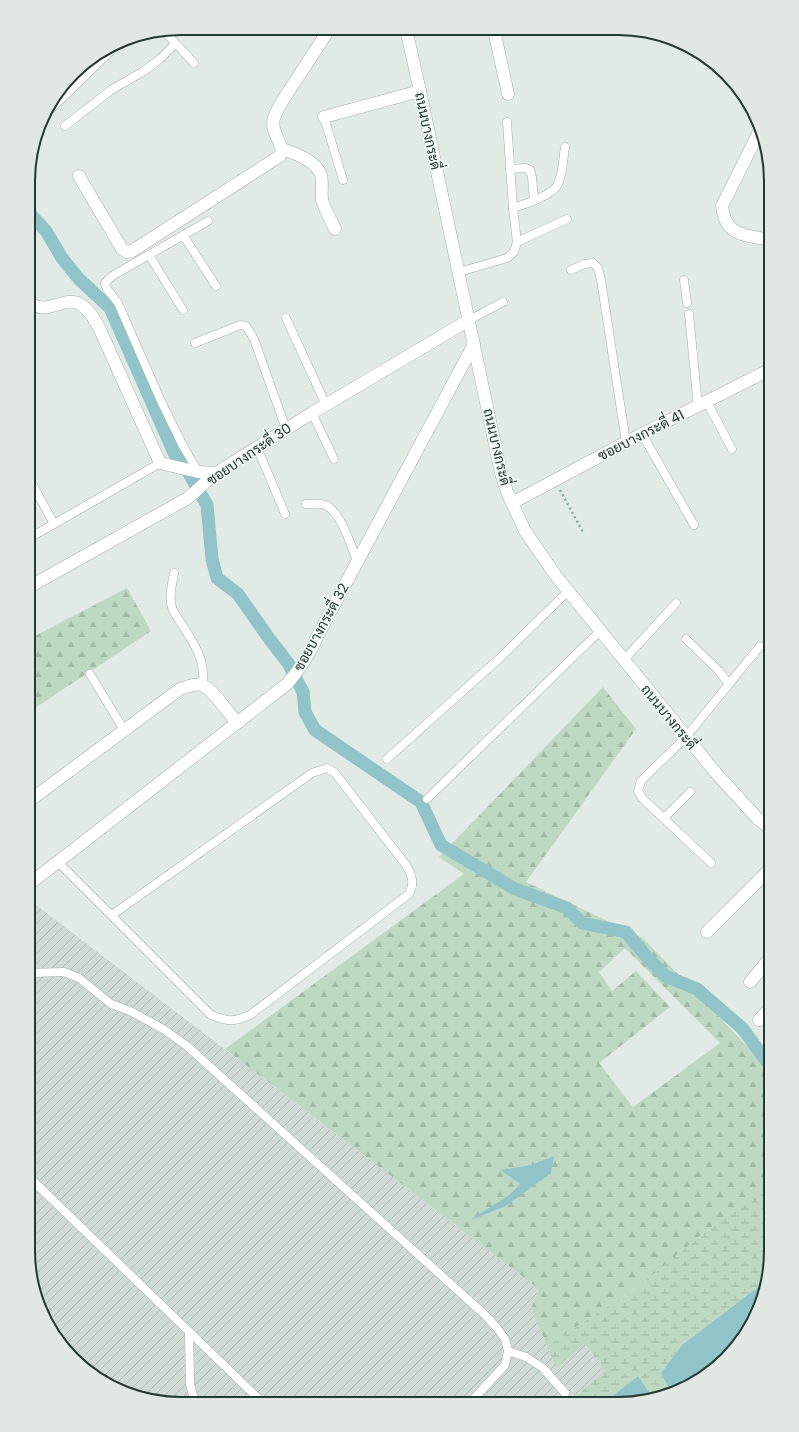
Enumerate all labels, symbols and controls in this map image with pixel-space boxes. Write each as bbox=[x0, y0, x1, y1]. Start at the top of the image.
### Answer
street label: ถนนบางกระดี่ bbox=[410, 90, 448, 172]
street label: ซอยบางกระดี่ 41 bbox=[593, 403, 688, 465]
street label: ถนนบางกระดี่ bbox=[478, 406, 518, 488]
street label: ซอยบางกระดี่ 30 bbox=[201, 417, 295, 490]
street label: ซอยบางกระดี่ 32 bbox=[287, 578, 353, 675]
street label: ถนนบางกระดี่ bbox=[636, 679, 703, 754]

